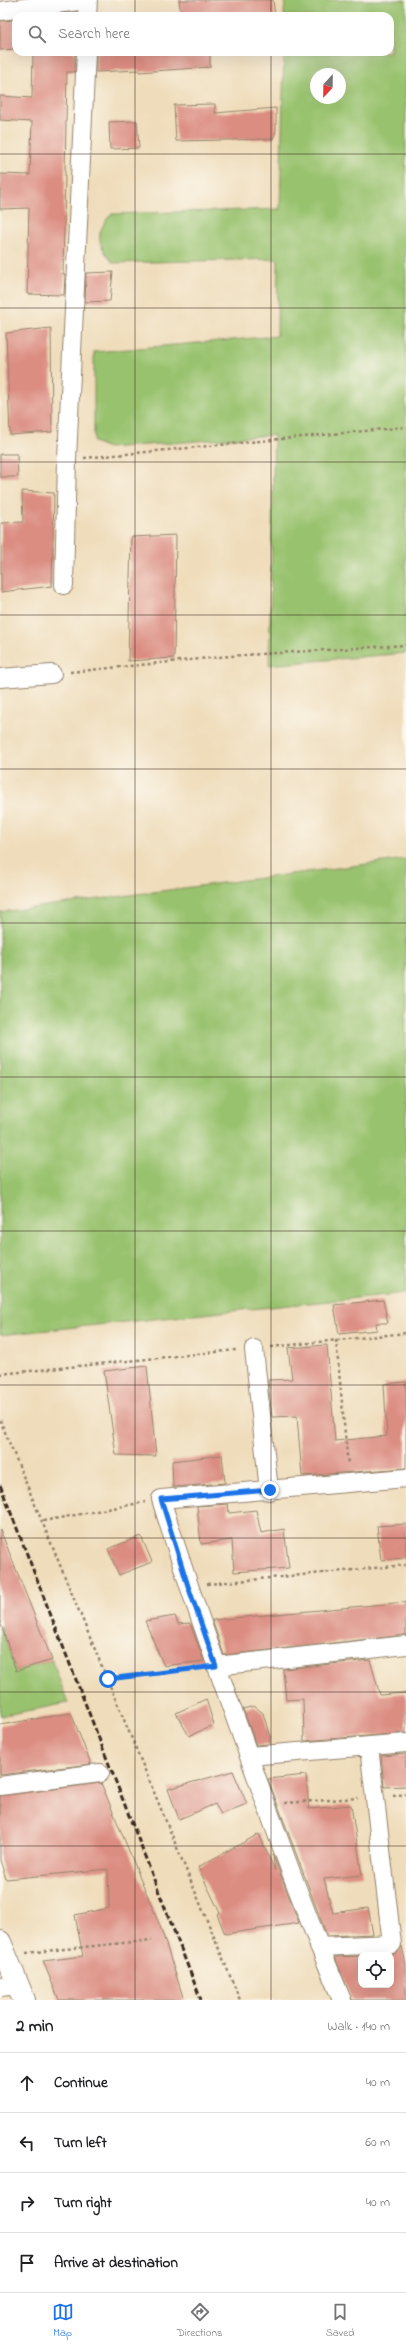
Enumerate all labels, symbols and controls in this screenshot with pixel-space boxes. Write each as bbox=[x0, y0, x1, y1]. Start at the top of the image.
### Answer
search box bbox=[12, 12, 394, 56]
icon: search bbox=[26, 23, 48, 45]
text: Search here bbox=[58, 23, 130, 45]
north arrow bbox=[310, 68, 346, 104]
route end bbox=[261, 1481, 279, 1499]
route start bbox=[99, 1670, 117, 1688]
map controls bbox=[358, 1952, 394, 1988]
button: locate bbox=[358, 1952, 394, 1988]
text: 2 min bbox=[16, 2014, 53, 2039]
text: Walk · 140 m bbox=[327, 2017, 390, 2036]
icon: ahead bbox=[16, 2072, 38, 2094]
text: Continue bbox=[54, 2072, 108, 2094]
text: 40 m bbox=[366, 2073, 390, 2092]
icon: left bbox=[16, 2132, 38, 2154]
text: Turn left bbox=[54, 2132, 107, 2154]
text: 60 m bbox=[365, 2133, 390, 2152]
icon: right bbox=[16, 2192, 38, 2214]
text: Turn right bbox=[54, 2192, 112, 2214]
text: 40 m bbox=[366, 2193, 390, 2212]
icon: arrive bbox=[16, 2252, 38, 2274]
text: Arrive at destination bbox=[54, 2252, 178, 2274]
tab: Map bbox=[52, 2301, 74, 2341]
tab: Directions bbox=[177, 2301, 222, 2341]
tab: Saved bbox=[326, 2301, 354, 2341]

